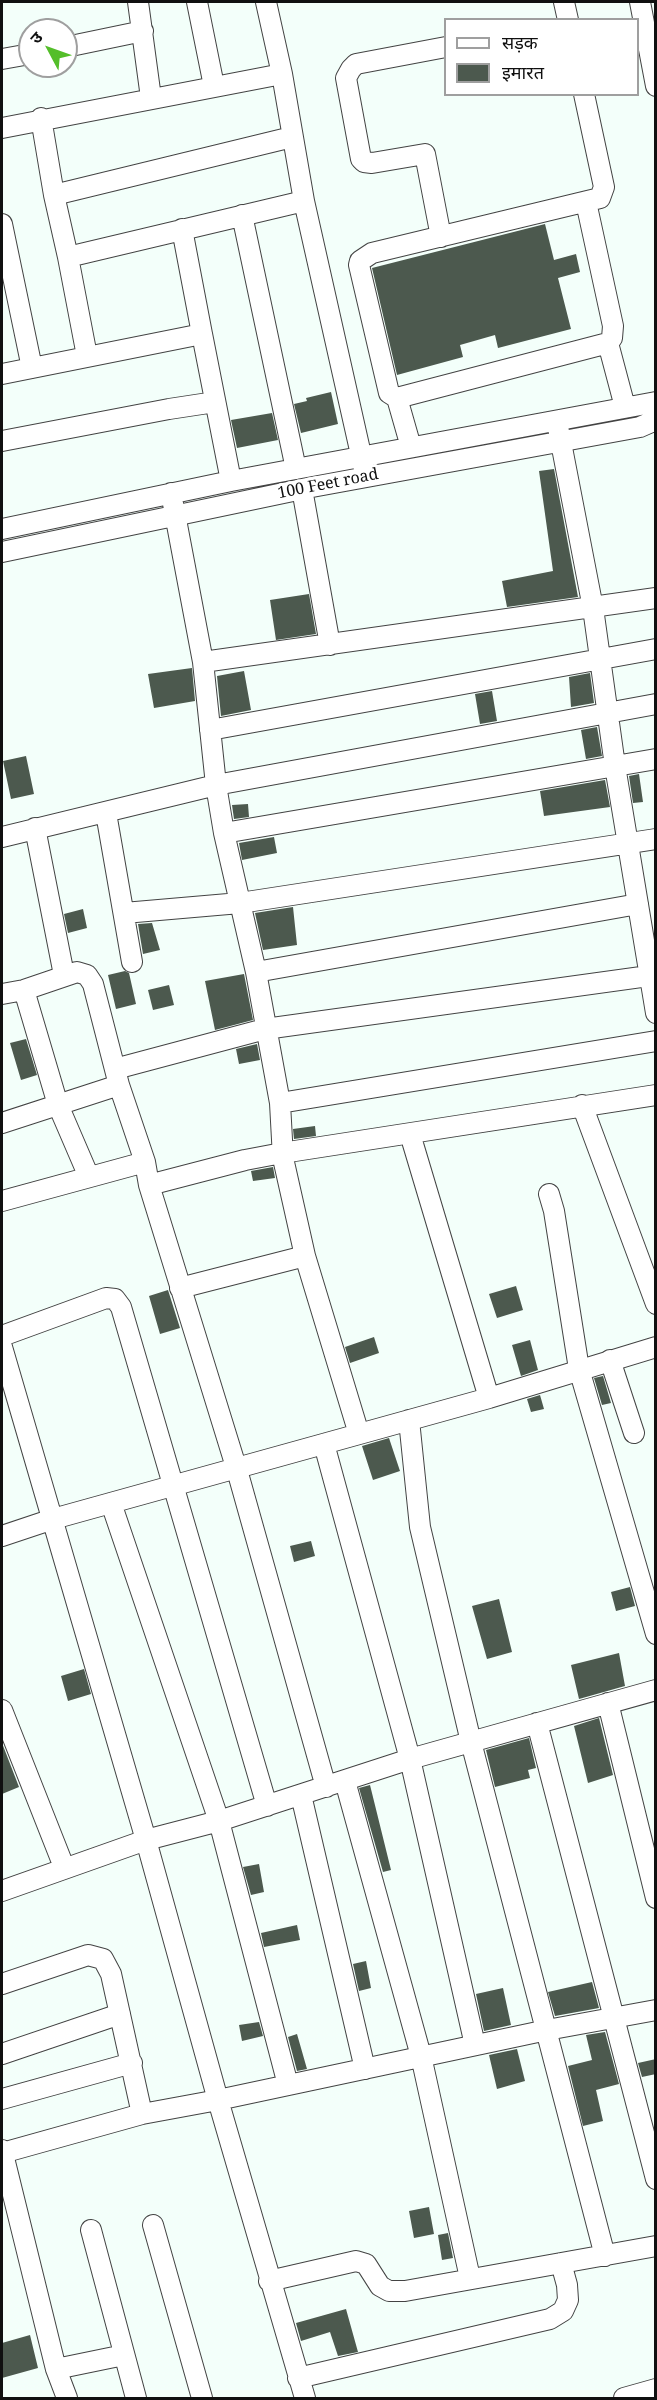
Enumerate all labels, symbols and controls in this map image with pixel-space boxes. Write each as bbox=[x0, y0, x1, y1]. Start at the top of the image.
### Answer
north arrow bbox=[18, 18, 78, 78]
legend bbox=[444, 18, 639, 96]
text: उ bbox=[25, 27, 47, 48]
text: सड़क bbox=[502, 30, 538, 54]
text: इमारत bbox=[502, 60, 544, 84]
street label: 100 Feet road bbox=[276, 465, 380, 503]

